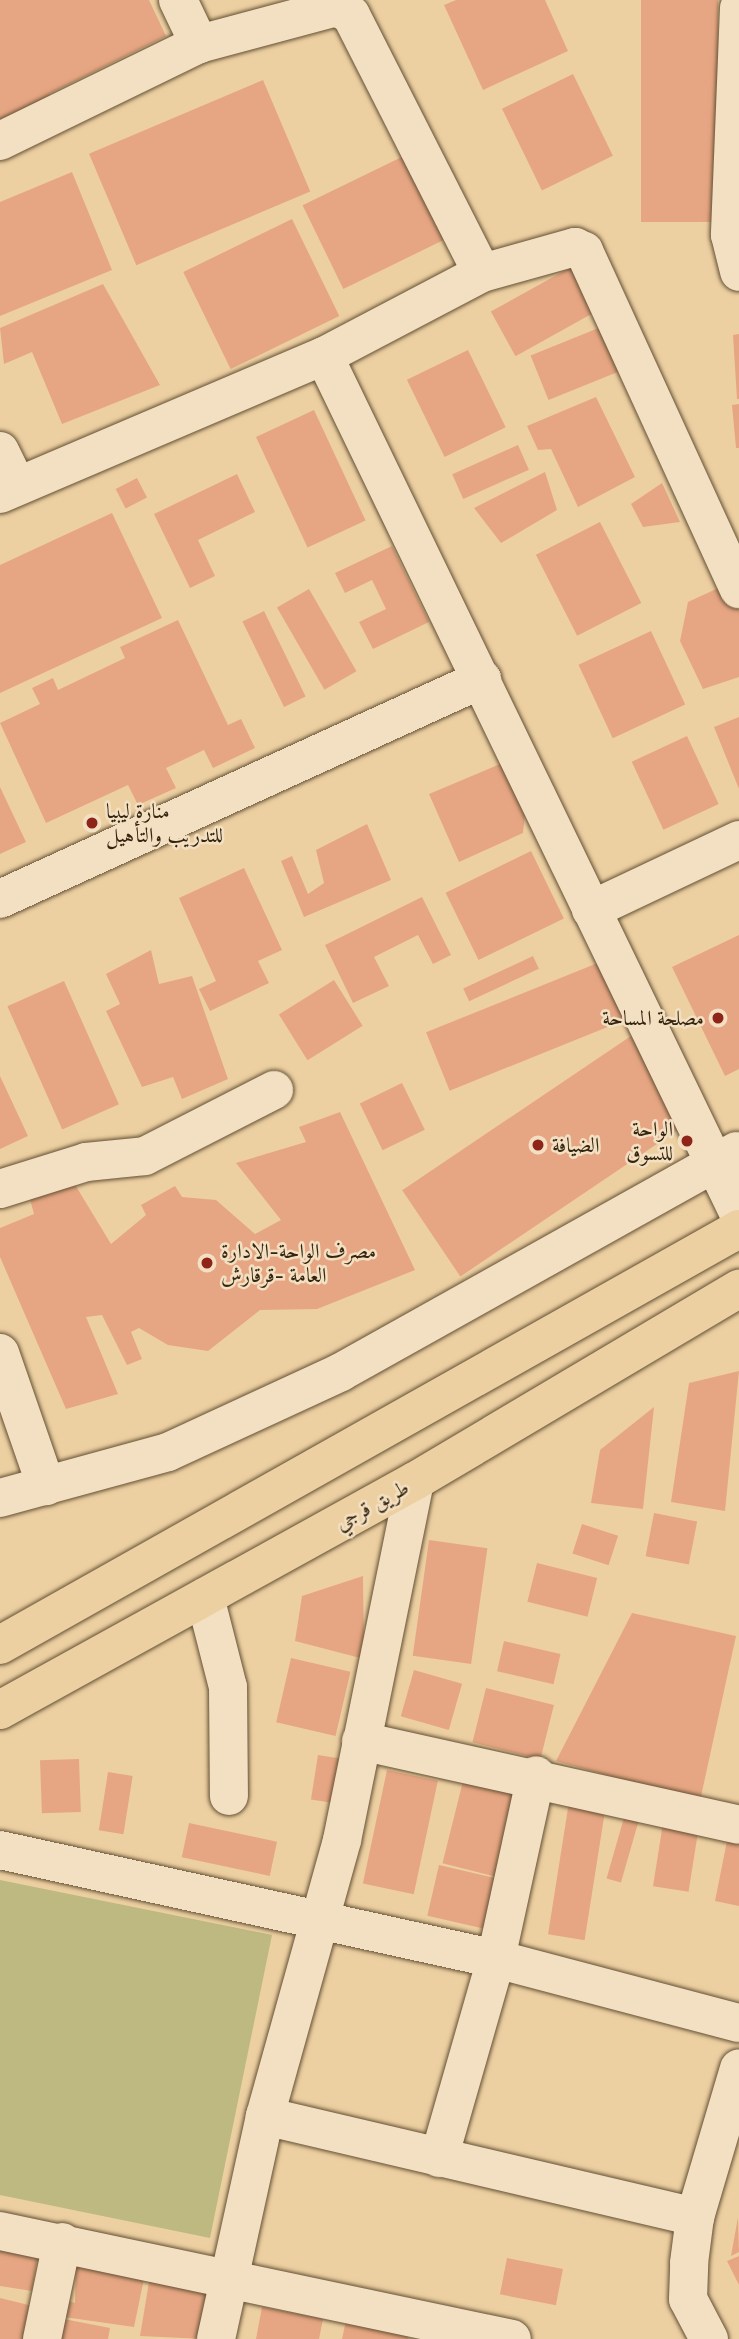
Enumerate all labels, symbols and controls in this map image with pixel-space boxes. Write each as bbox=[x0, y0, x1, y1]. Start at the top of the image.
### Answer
place label: منارة ليبيا للتدريب والتأهيل bbox=[106, 798, 223, 848]
marker: منارة ليبيا للتدريب والتأهيل bbox=[84, 815, 100, 831]
place label: مصلحة المساحة bbox=[602, 1005, 704, 1031]
marker: مصلحة المساحة bbox=[710, 1010, 726, 1026]
place label: الواحة للتسوق bbox=[626, 1116, 673, 1166]
place label: الضيافة bbox=[552, 1132, 599, 1158]
marker: الواحة للتسوق bbox=[679, 1133, 695, 1149]
marker: الضيافة bbox=[530, 1137, 546, 1153]
place label: مصرف الواحة-الادارة العامة -قرقارش bbox=[221, 1238, 376, 1288]
marker: مصرف الواحة-الادارة العامة -قرقارش bbox=[199, 1255, 215, 1271]
street label: طريق قرجي bbox=[331, 1475, 413, 1535]

